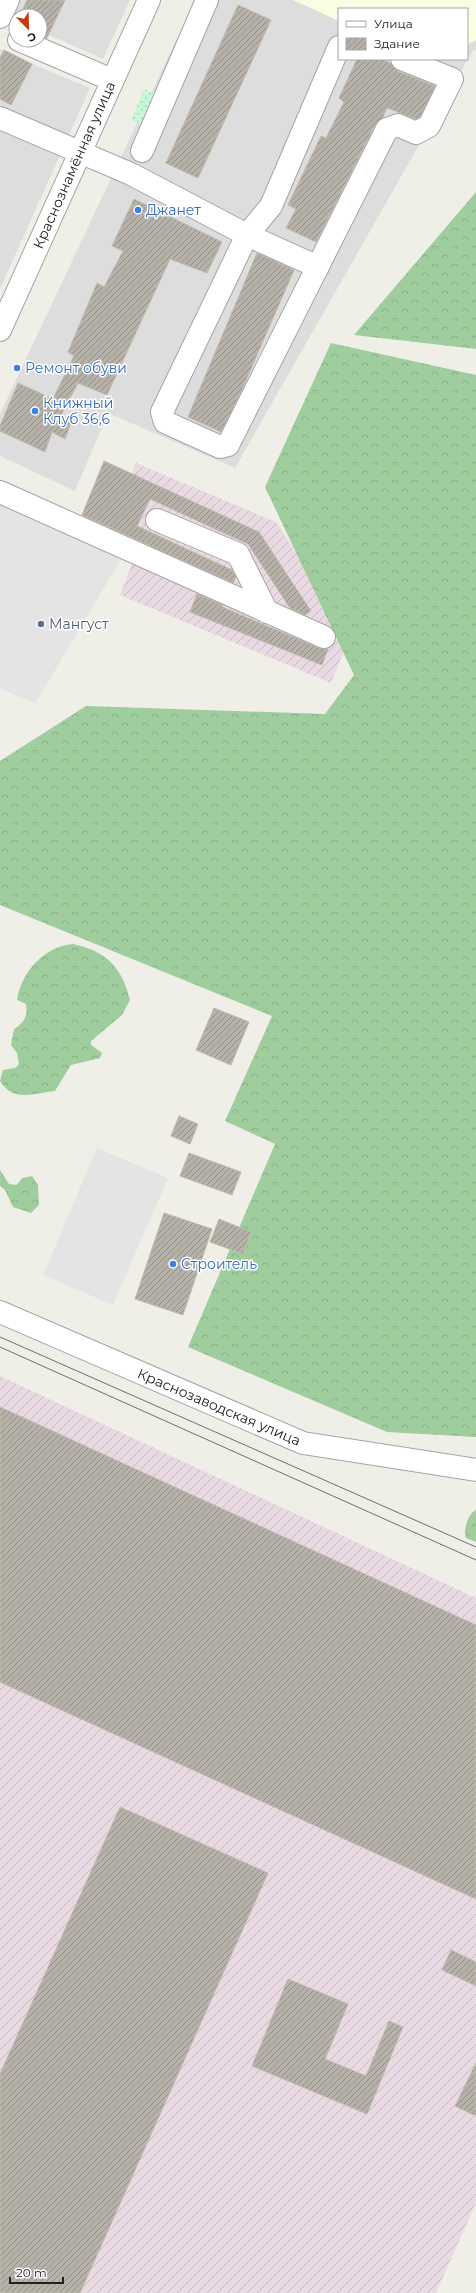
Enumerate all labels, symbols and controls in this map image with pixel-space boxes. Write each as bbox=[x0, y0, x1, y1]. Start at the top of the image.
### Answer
north arrow bbox=[8, 8, 48, 48]
legend bbox=[338, 8, 468, 60]
text: Улица bbox=[374, 16, 413, 31]
text: С bbox=[25, 29, 38, 45]
text: Здание bbox=[374, 36, 420, 51]
street label: Краснознамённая улица bbox=[29, 78, 119, 252]
place label: Джанет bbox=[146, 201, 201, 219]
marker: Джанет bbox=[133, 205, 143, 215]
place label: Ремонт обуви bbox=[25, 359, 127, 377]
marker: Ремонт обуви bbox=[12, 363, 22, 373]
place label: Книжный Клуб 36,6 bbox=[43, 394, 113, 428]
marker: Книжный Клуб 36,6 bbox=[30, 406, 40, 416]
place label: Мангуст bbox=[49, 615, 109, 633]
marker: Мангуст bbox=[36, 619, 46, 629]
place label: Строитель bbox=[181, 1255, 257, 1273]
marker: Строитель bbox=[168, 1259, 178, 1269]
street label: Краснозаводская улица bbox=[135, 1364, 303, 1450]
scale bar bbox=[10, 2259, 63, 2285]
text: 20 m bbox=[16, 2265, 47, 2280]

